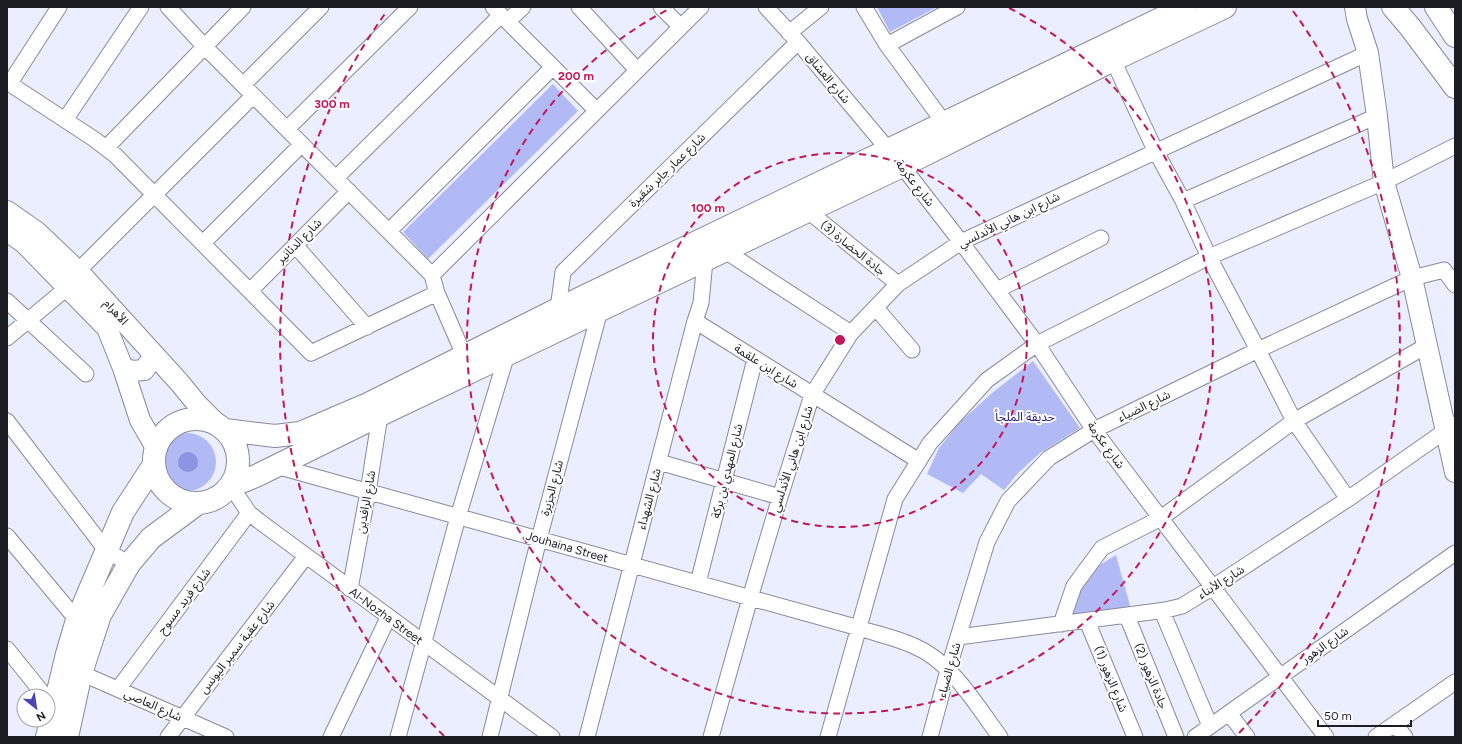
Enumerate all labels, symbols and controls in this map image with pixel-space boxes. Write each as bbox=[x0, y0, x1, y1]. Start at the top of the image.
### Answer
street label: شارع العشاق bbox=[801, 50, 853, 107]
text: 200 m bbox=[558, 69, 594, 83]
text: 300 m bbox=[314, 97, 350, 111]
street label: شارع عمار جابر شقيرة bbox=[626, 130, 709, 211]
street label: شارع عكرمة bbox=[891, 157, 937, 210]
street label: شارع ابن هاني الأندلسي bbox=[956, 189, 1063, 253]
text: 100 m bbox=[691, 201, 725, 215]
street label: شارع الدنانير bbox=[273, 216, 326, 269]
street label: جادة الحضارة (3) bbox=[818, 218, 888, 278]
street label: الأهرام bbox=[99, 296, 131, 329]
centre of rings bbox=[833, 333, 847, 347]
street label: شارع ابن علقمة bbox=[730, 341, 800, 393]
street label: شارع الضياء bbox=[1115, 387, 1173, 427]
street label: شارع ابن هاني الأندلسي bbox=[768, 404, 818, 515]
park label: حديقة الملجأ bbox=[995, 409, 1055, 424]
street label: شارع عكرمة bbox=[1083, 419, 1128, 472]
street label: شارع المهدي بن بركة bbox=[708, 422, 748, 520]
street label: شارع الجزيرة bbox=[538, 459, 568, 518]
street label: شارع الشهداء bbox=[634, 467, 666, 532]
street label: شارع الرافدين bbox=[354, 469, 380, 535]
street label: Jouhaina Street bbox=[524, 529, 610, 566]
street label: شارع الأبناء bbox=[1195, 562, 1248, 603]
street label: شارع فريد مسوح bbox=[155, 565, 215, 638]
street label: Al-Nozha Street bbox=[347, 585, 426, 648]
street label: شارع عقبة سمير اليونس bbox=[196, 598, 279, 698]
street label: شارع الزهور bbox=[1298, 624, 1352, 668]
street label: شارع الضياء bbox=[934, 641, 965, 700]
street label: جادة الزهور (2) bbox=[1131, 641, 1171, 711]
street label: شارع الزهور (1) bbox=[1090, 644, 1131, 715]
street label: شارع العاصي bbox=[121, 686, 184, 726]
north arrow bbox=[16, 688, 56, 728]
scale bar bbox=[1318, 702, 1411, 728]
text: N bbox=[34, 708, 48, 724]
text: 50 m bbox=[1324, 709, 1352, 723]

